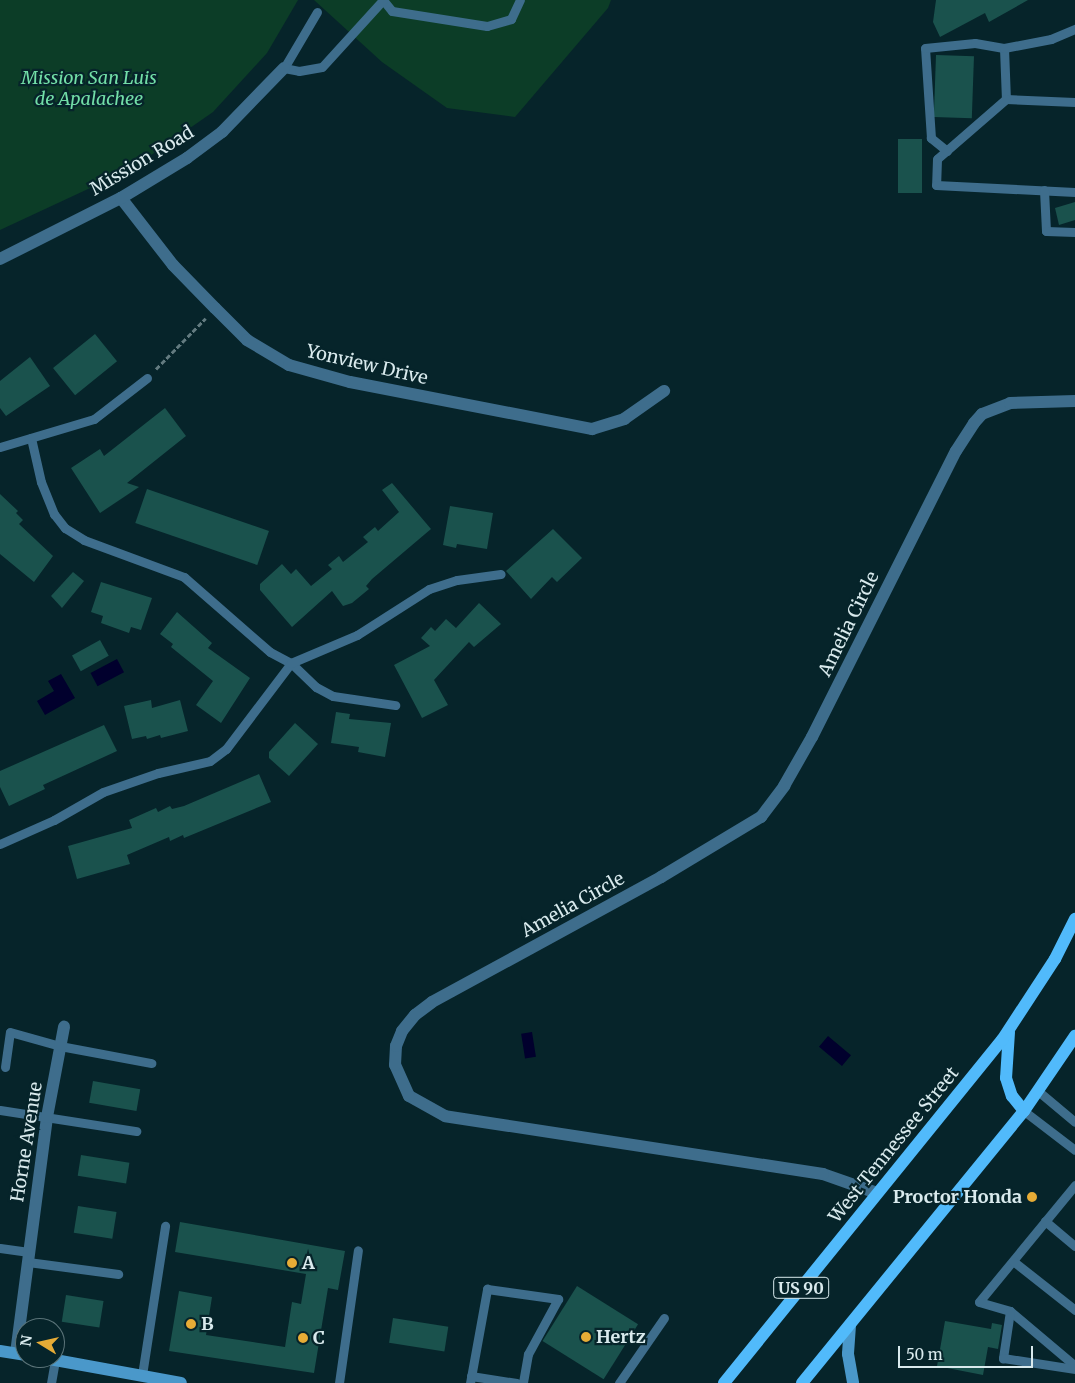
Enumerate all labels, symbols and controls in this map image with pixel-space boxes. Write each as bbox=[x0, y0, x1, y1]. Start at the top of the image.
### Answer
park label: Mission San Luis de Apalachee bbox=[21, 68, 157, 110]
street label: Mission Road bbox=[86, 122, 198, 200]
street label: Yonview Drive bbox=[304, 341, 430, 389]
street label: Amelia Circle bbox=[814, 568, 884, 680]
street label: Amelia Circle bbox=[518, 868, 628, 942]
street label: West Tennessee Street bbox=[825, 1063, 963, 1227]
street label: Horne Avenue bbox=[7, 1080, 47, 1204]
place label: Proctor Honda bbox=[893, 1186, 1022, 1208]
marker: Proctor Honda bbox=[1026, 1191, 1038, 1203]
place label: A bbox=[302, 1252, 315, 1274]
marker: A bbox=[286, 1257, 298, 1269]
road number: US 90 bbox=[772, 1275, 830, 1302]
place label: B bbox=[201, 1313, 214, 1335]
north arrow bbox=[15, 1318, 65, 1368]
marker: B bbox=[185, 1318, 197, 1330]
place label: Hertz bbox=[596, 1326, 646, 1348]
place label: C bbox=[313, 1327, 325, 1349]
marker: Hertz bbox=[580, 1331, 592, 1343]
marker: C bbox=[297, 1332, 309, 1344]
text: N bbox=[16, 1334, 36, 1348]
scale bar bbox=[900, 1336, 1035, 1368]
text: 50 m bbox=[906, 1345, 943, 1364]

